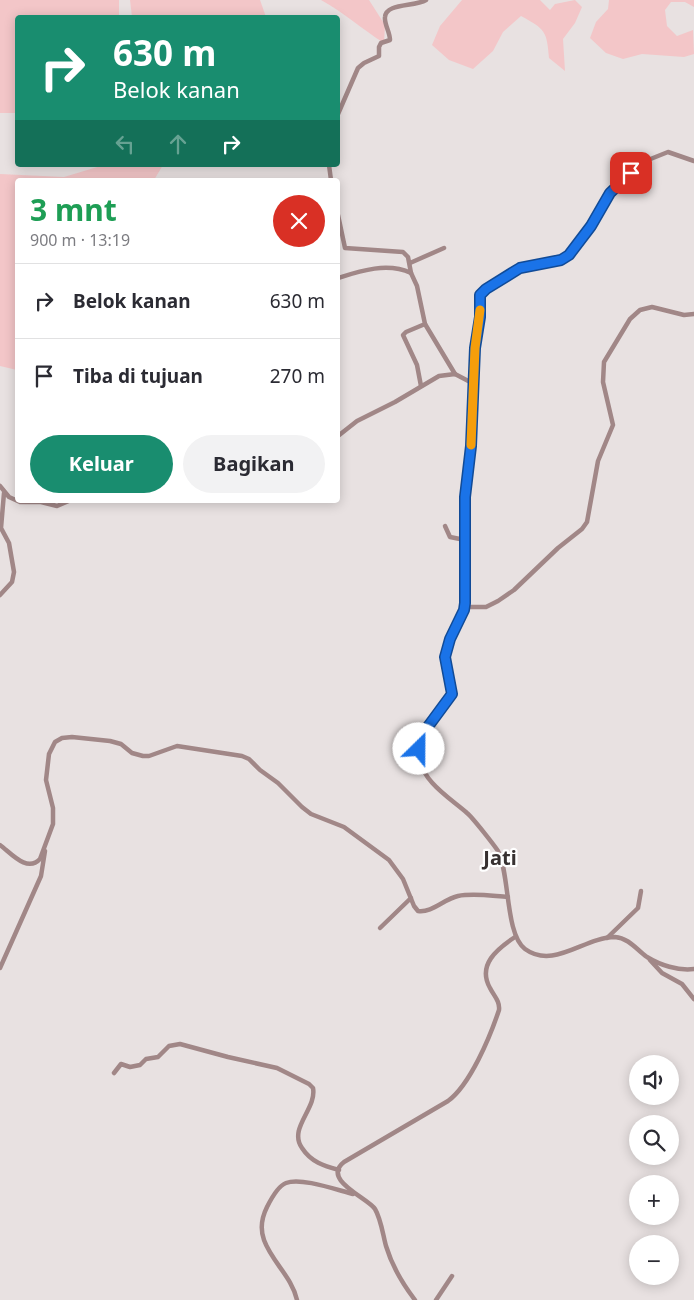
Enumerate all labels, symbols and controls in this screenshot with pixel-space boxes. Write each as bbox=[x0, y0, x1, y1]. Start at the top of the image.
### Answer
text: 630 m bbox=[113, 29, 216, 76]
icon: right bbox=[30, 35, 95, 100]
text: Belok kanan bbox=[113, 74, 240, 104]
icon: left bbox=[111, 130, 139, 158]
icon: ahead bbox=[164, 130, 192, 158]
icon: right bbox=[217, 130, 245, 158]
pin bbox=[610, 152, 652, 194]
icon: arrive bbox=[617, 159, 645, 187]
text: 3 mnt bbox=[30, 189, 117, 230]
button: close bbox=[273, 195, 325, 247]
text: 900 m · 13:19 bbox=[30, 229, 130, 251]
icon: right bbox=[30, 287, 58, 315]
text: Belok kanan bbox=[73, 288, 190, 314]
text: 630 m bbox=[270, 288, 325, 314]
icon: arrive bbox=[30, 362, 58, 390]
text: Tiba di tujuan bbox=[73, 363, 203, 389]
text: 270 m bbox=[270, 363, 325, 389]
button: Keluar bbox=[30, 435, 173, 493]
button: Bagikan bbox=[183, 435, 325, 493]
position arrow bbox=[392, 722, 444, 774]
district label: Jati bbox=[481, 844, 517, 871]
map controls bbox=[629, 1055, 679, 1285]
button: sound bbox=[629, 1055, 679, 1105]
button: search bbox=[629, 1115, 679, 1165]
button: + bbox=[629, 1175, 679, 1225]
button: − bbox=[629, 1235, 679, 1285]

